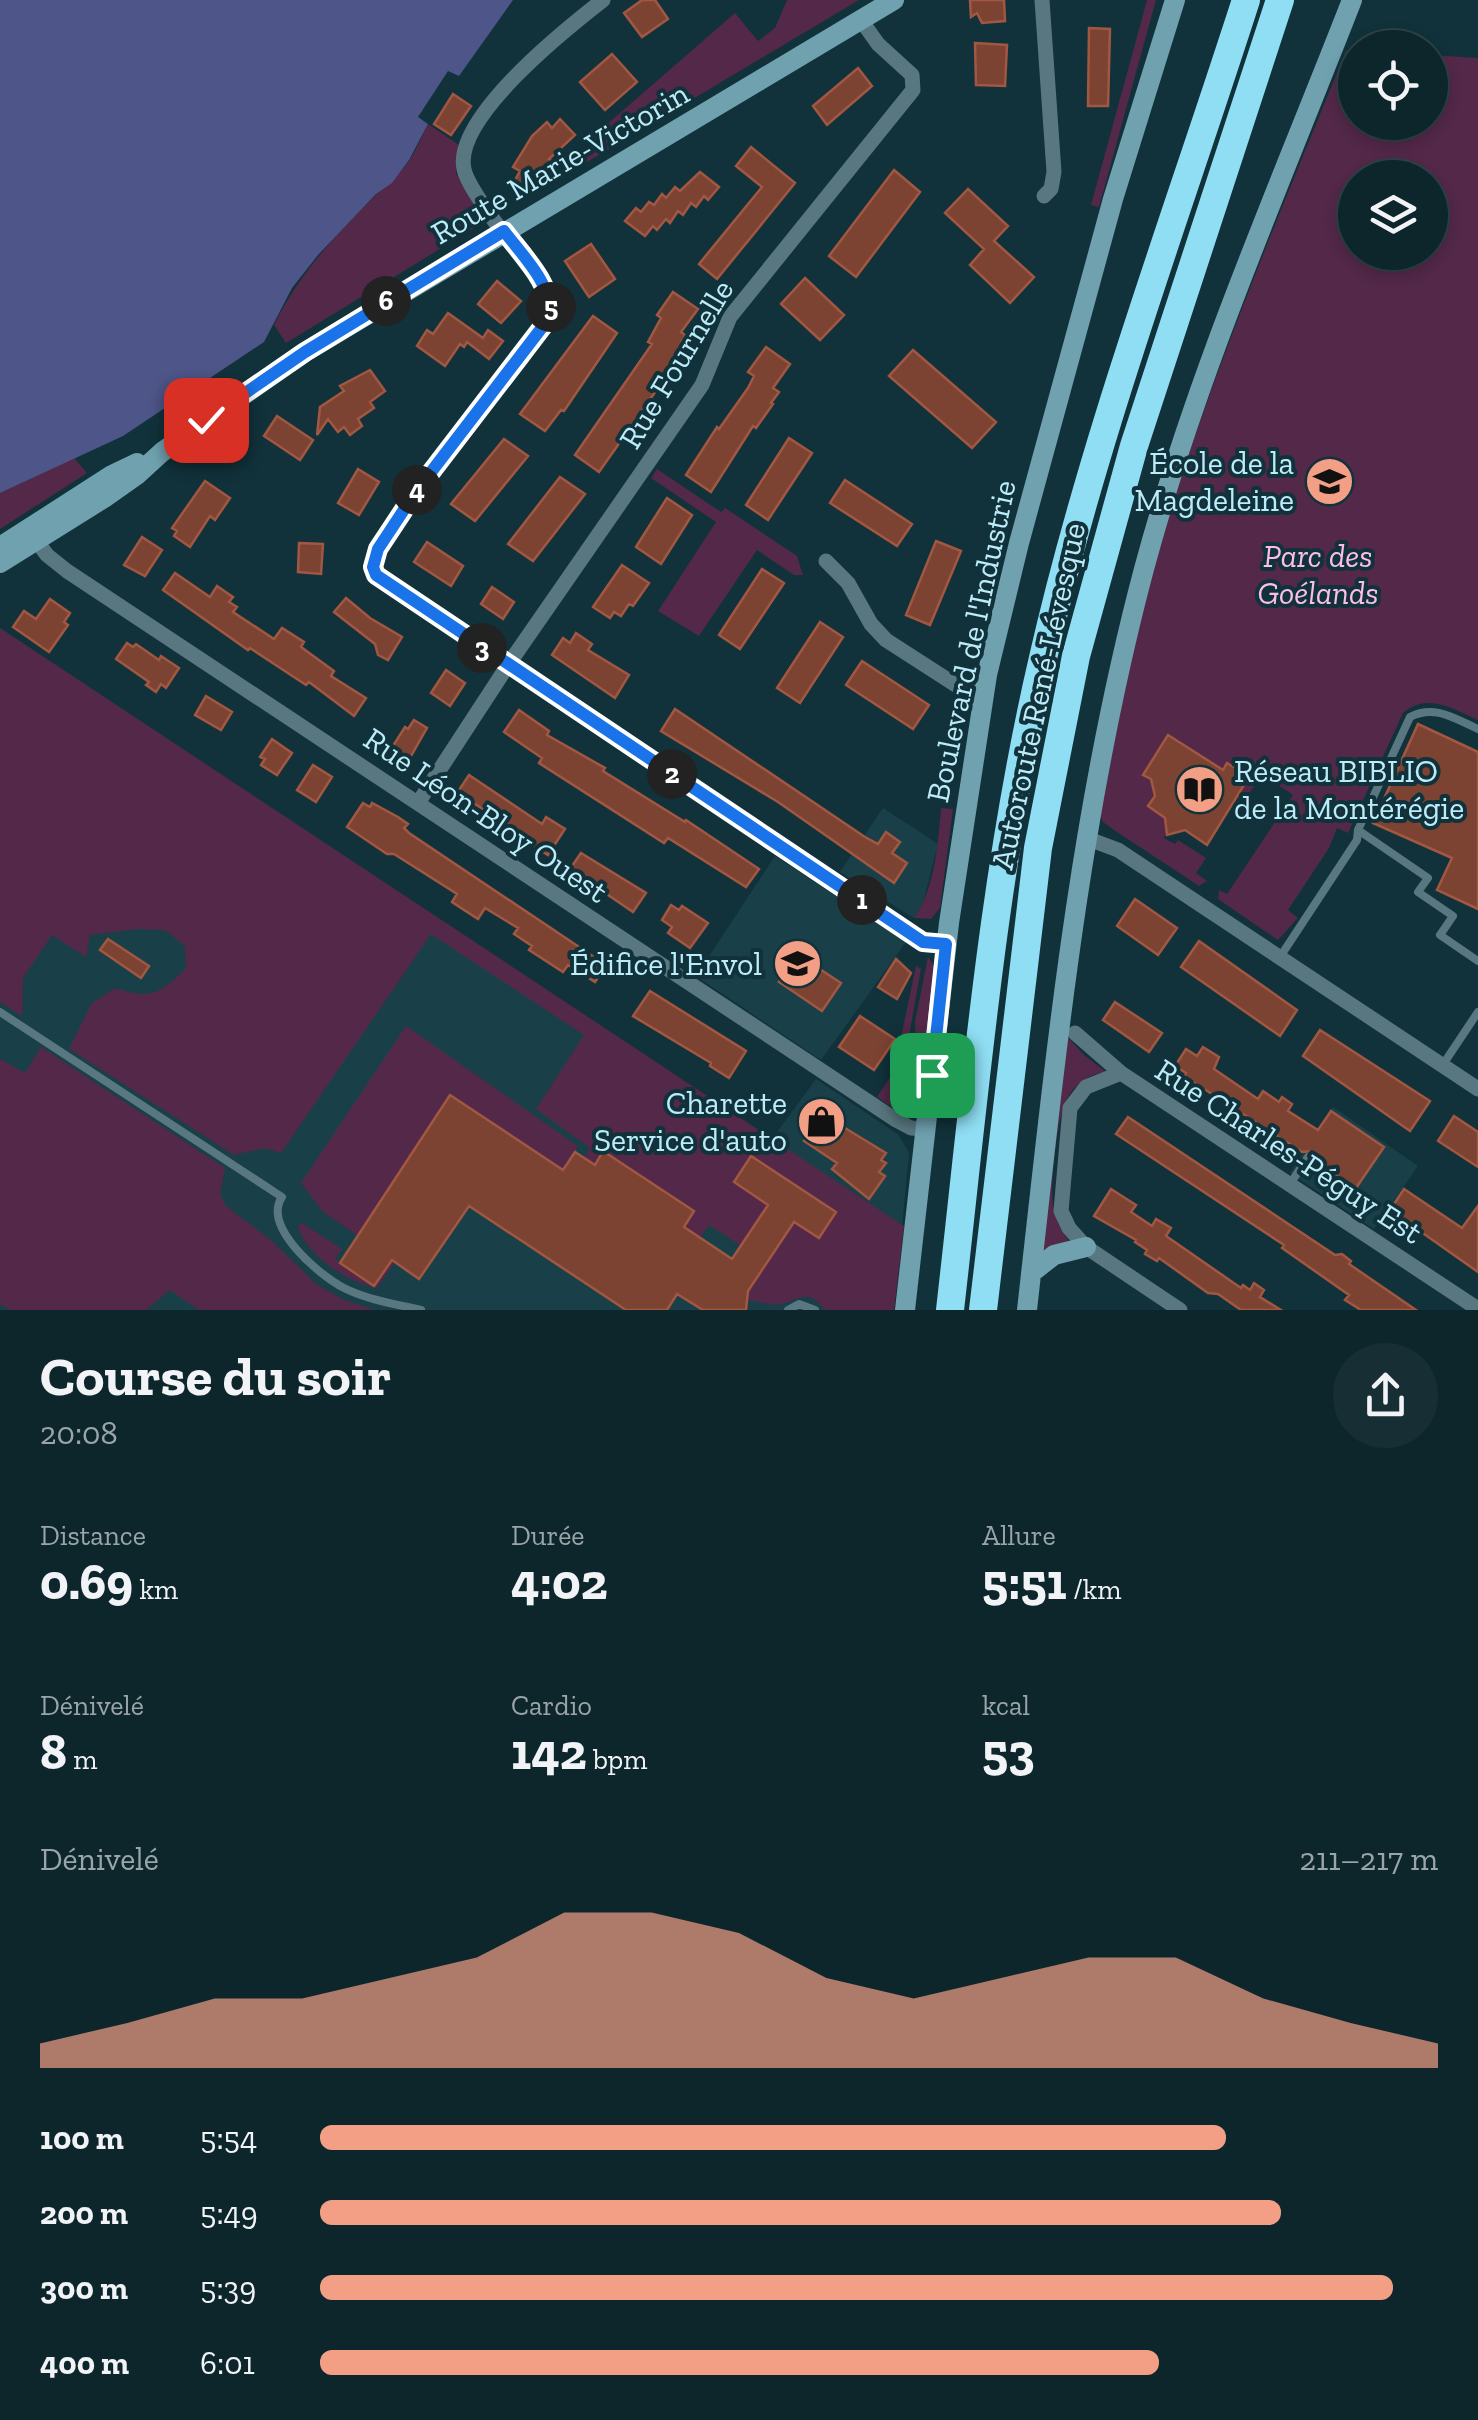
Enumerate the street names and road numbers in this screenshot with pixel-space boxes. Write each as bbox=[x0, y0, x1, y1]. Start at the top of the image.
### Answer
street label: Route Marie-Victorin bbox=[425, 74, 696, 252]
street label: Rue Fournelle bbox=[611, 273, 741, 455]
street label: Boulevard de l'Industrie bbox=[918, 476, 1024, 806]
street label: Autoroute René-Lévesque bbox=[983, 519, 1093, 873]
street label: Rue Léon-Bloy Ouest bbox=[357, 719, 615, 911]
street label: Rue Charles-Péguy Est bbox=[1148, 1051, 1430, 1252]

